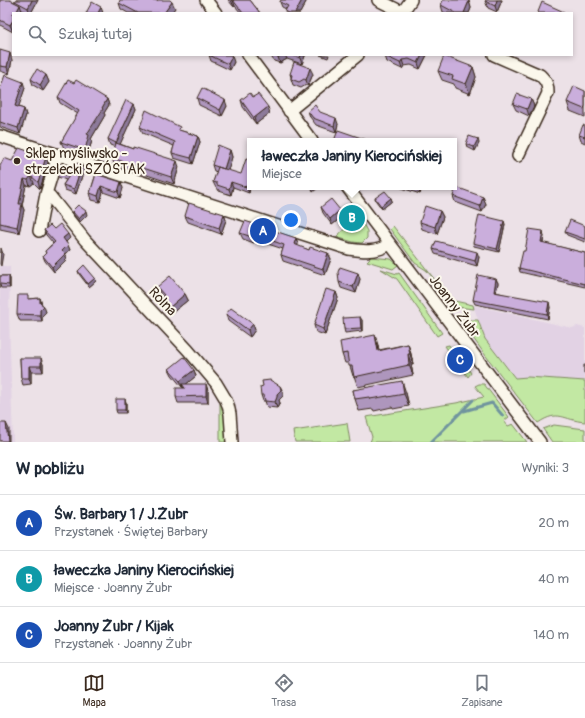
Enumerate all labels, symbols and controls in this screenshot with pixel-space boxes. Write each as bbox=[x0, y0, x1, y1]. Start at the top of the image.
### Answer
search box bbox=[12, 12, 573, 56]
icon: search bbox=[26, 23, 48, 45]
text: Szukaj tutaj bbox=[58, 25, 132, 44]
popup bbox=[247, 138, 457, 190]
place label: Sklep myśliwsko - strzelecki SZÓSTAK bbox=[25, 145, 146, 178]
text: ławeczka Janiny Kierocińskiej bbox=[262, 147, 442, 166]
marker: Sklep myśliwsko - strzelecki SZÓSTAK bbox=[12, 156, 22, 166]
text: Miejsce bbox=[262, 166, 302, 182]
pin: B bbox=[339, 203, 365, 233]
your location bbox=[281, 210, 301, 230]
pin: A bbox=[250, 216, 276, 246]
street label: Joanny Żubr bbox=[426, 272, 484, 341]
street label: Rolna bbox=[145, 283, 180, 319]
pin: C bbox=[447, 345, 473, 375]
text: W pobliżu bbox=[16, 458, 84, 479]
text: Wyniki: 3 bbox=[521, 460, 569, 476]
text: Św. Barbary 1 / J.Żubr bbox=[54, 505, 188, 524]
text: A bbox=[25, 515, 33, 531]
text: 20 m bbox=[538, 515, 569, 531]
text: Przystanek · Świętej Barbary bbox=[54, 524, 207, 540]
text: ławeczka Janiny Kierocińskiej bbox=[54, 561, 234, 580]
text: B bbox=[25, 571, 33, 587]
text: 40 m bbox=[538, 571, 569, 587]
text: Miejsce · Joanny Żubr bbox=[54, 580, 172, 596]
text: Joanny Żubr / Kijak bbox=[54, 617, 174, 636]
text: C bbox=[25, 627, 33, 643]
text: 140 m bbox=[533, 627, 569, 643]
text: Przystanek · Joanny Żubr bbox=[54, 636, 192, 652]
tab: Mapa bbox=[83, 672, 106, 709]
tab: Trasa bbox=[271, 672, 296, 709]
tab: Zapisane bbox=[461, 672, 502, 709]

